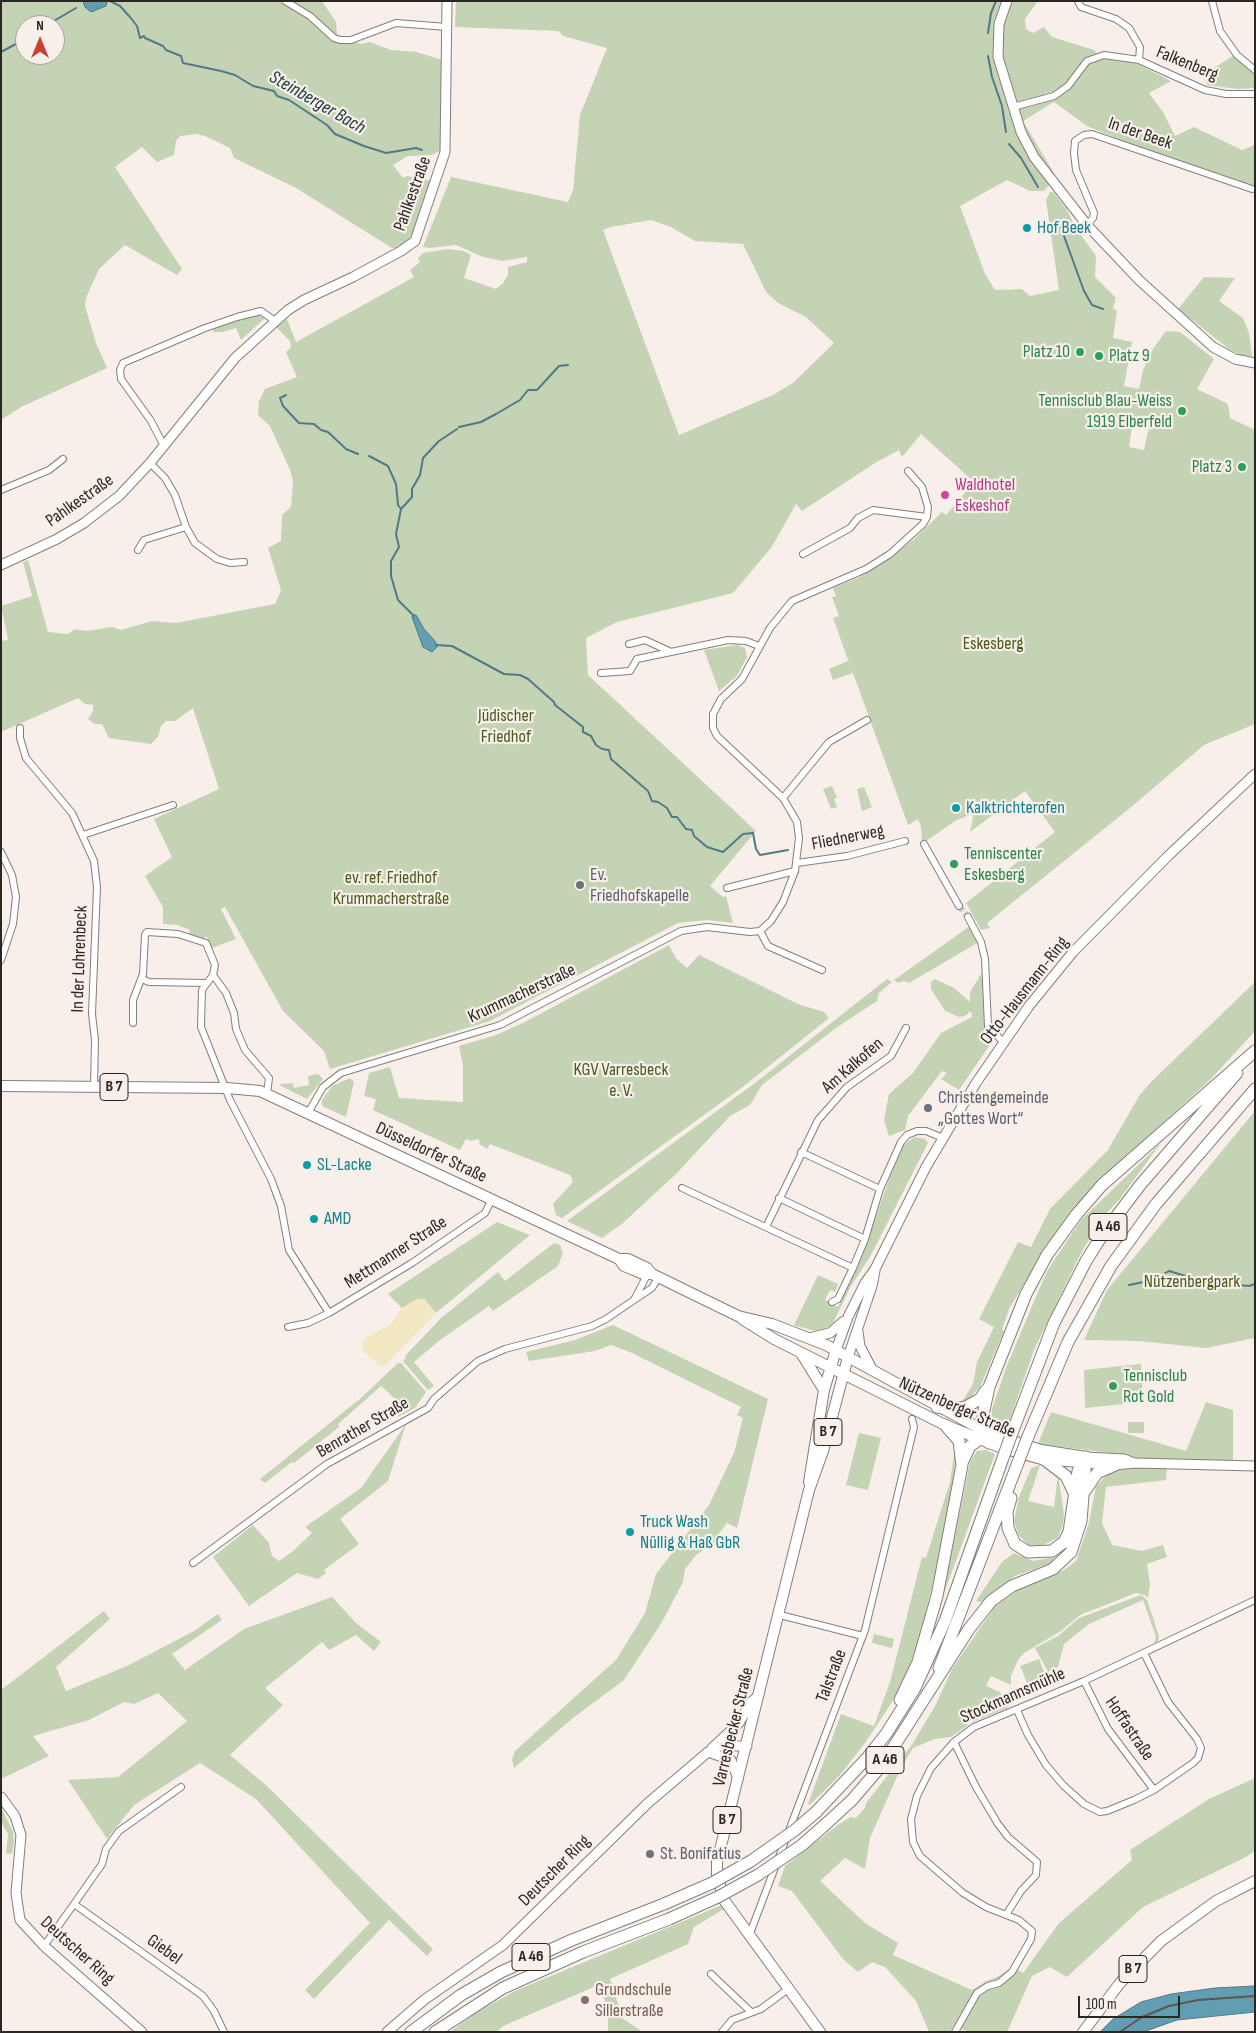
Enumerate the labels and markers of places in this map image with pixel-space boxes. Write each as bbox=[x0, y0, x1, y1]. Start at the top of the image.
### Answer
place label: Hof Beek bbox=[1037, 217, 1091, 239]
marker: Hof Beek bbox=[1021, 222, 1033, 234]
place label: Platz 10 bbox=[1023, 341, 1070, 363]
place label: Platz 9 bbox=[1109, 345, 1150, 367]
marker: Platz 10 bbox=[1074, 346, 1086, 358]
marker: Platz 9 bbox=[1093, 350, 1105, 362]
place label: Tennisclub Blau-Weiss 1919 Elberfeld bbox=[1038, 390, 1172, 432]
marker: Tennisclub Blau-Weiss 1919 Elberfeld bbox=[1176, 405, 1188, 417]
place label: Platz 3 bbox=[1192, 456, 1232, 478]
marker: Platz 3 bbox=[1236, 461, 1248, 473]
place label: Waldhotel Eskeshof bbox=[955, 474, 1015, 516]
marker: Waldhotel Eskeshof bbox=[939, 489, 951, 501]
place label: Kalktrichterofen bbox=[966, 797, 1065, 819]
marker: Kalktrichterofen bbox=[950, 802, 962, 814]
place label: Tenniscenter Eskesberg bbox=[964, 843, 1043, 886]
marker: Tenniscenter Eskesberg bbox=[948, 858, 960, 870]
place label: Ev. Friedhofskapelle bbox=[590, 864, 689, 906]
marker: Ev. Friedhofskapelle bbox=[574, 879, 586, 891]
place label: Christengemeinde „Gottes Wort“ bbox=[938, 1087, 1049, 1130]
marker: Christengemeinde „Gottes Wort“ bbox=[922, 1102, 934, 1114]
place label: SL-Lacke bbox=[317, 1154, 372, 1176]
marker: SL-Lacke bbox=[301, 1159, 313, 1171]
place label: AMD bbox=[324, 1208, 351, 1230]
marker: AMD bbox=[308, 1213, 320, 1225]
place label: Tennisclub Rot Gold bbox=[1123, 1365, 1187, 1408]
marker: Tennisclub Rot Gold bbox=[1107, 1380, 1119, 1392]
place label: Truck Wash Nüllig & Haß GbR bbox=[640, 1511, 740, 1554]
marker: Truck Wash Nüllig & Haß GbR bbox=[624, 1526, 636, 1538]
place label: St. Bonifatius bbox=[660, 1843, 741, 1865]
marker: St. Bonifatius bbox=[644, 1848, 656, 1860]
place label: Grundschule Sillerstraße bbox=[595, 1979, 671, 2022]
marker: Grundschule Sillerstraße bbox=[579, 1994, 591, 2006]

